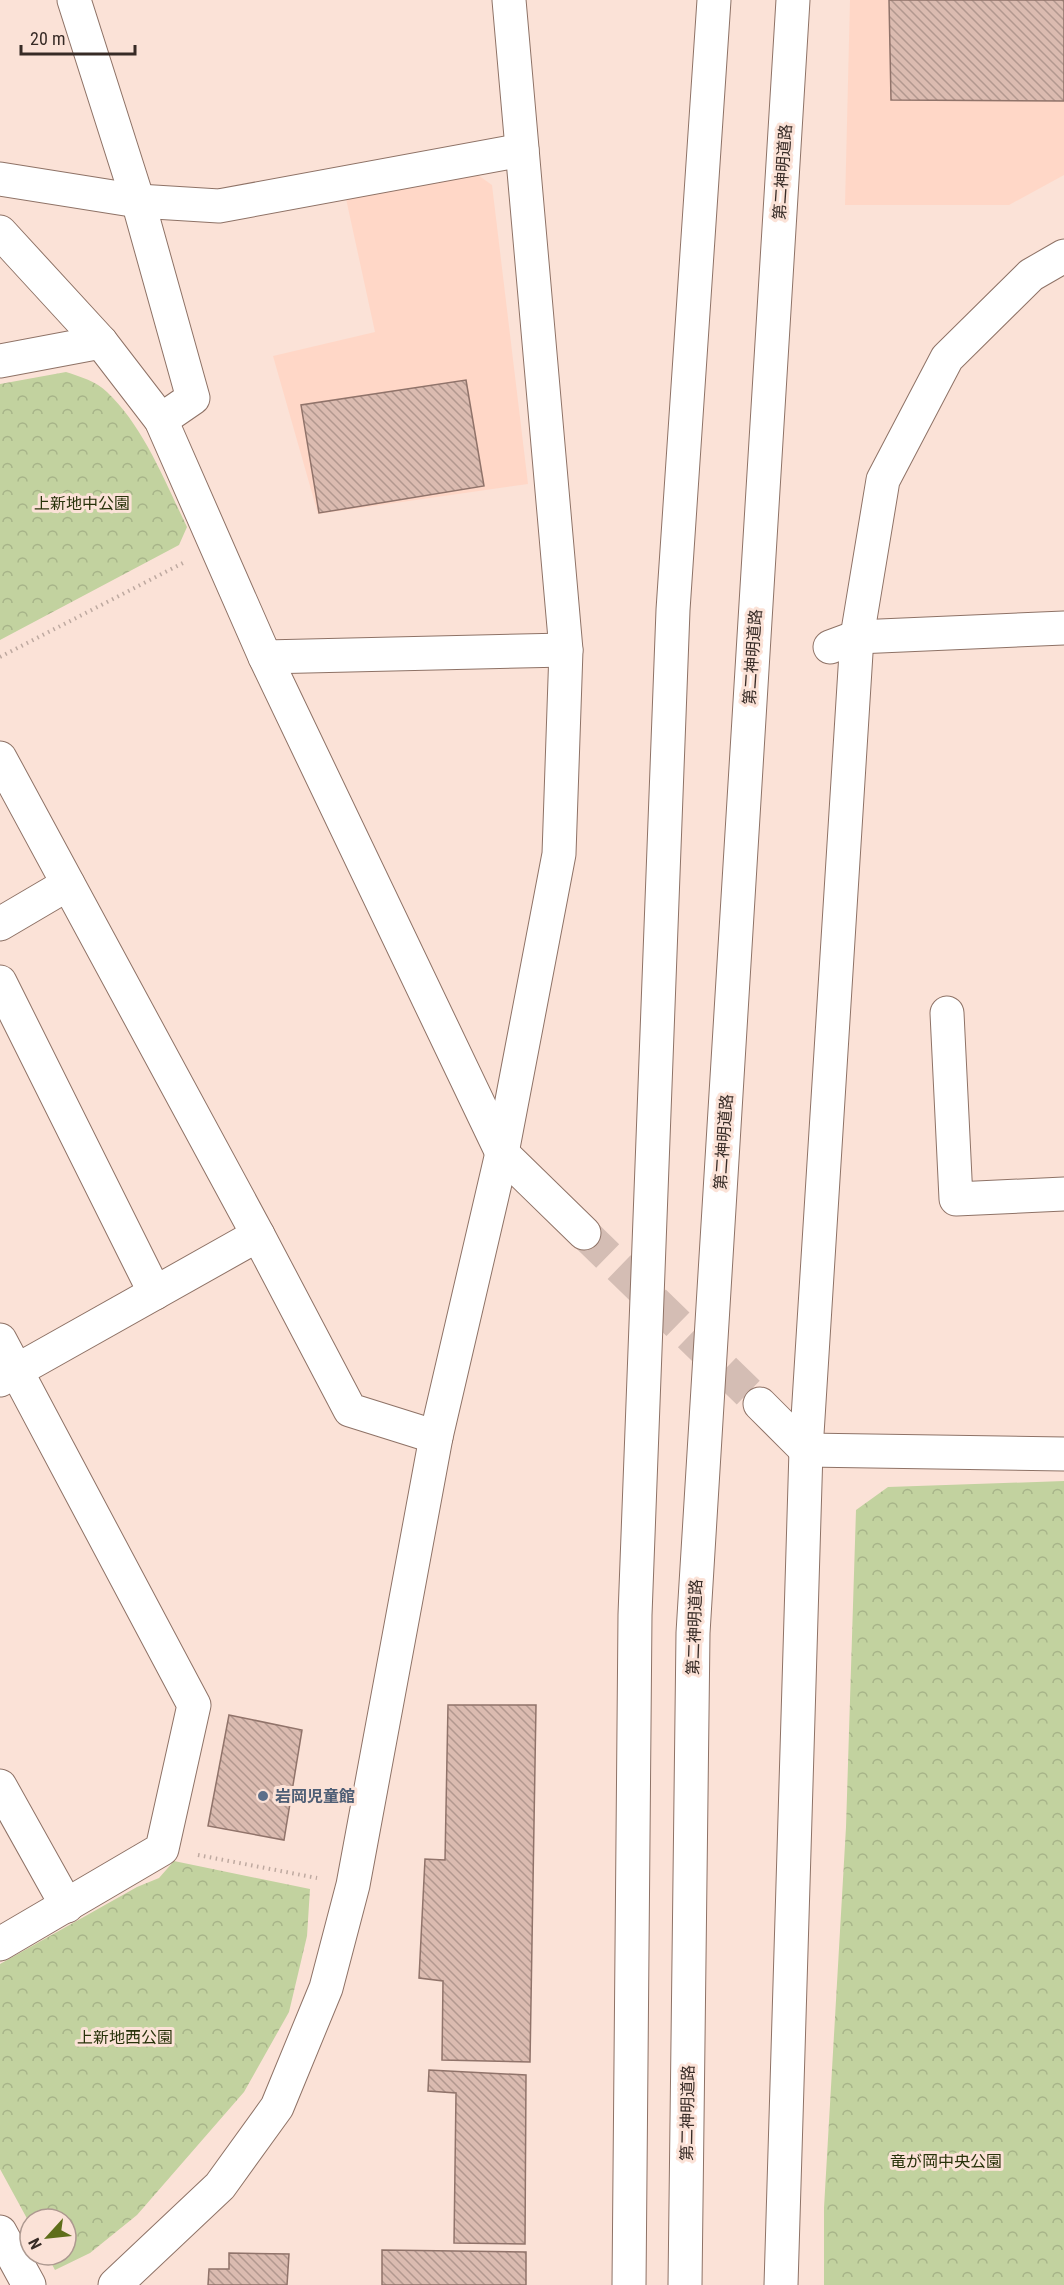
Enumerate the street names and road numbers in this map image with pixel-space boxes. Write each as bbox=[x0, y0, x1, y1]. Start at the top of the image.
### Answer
street label: 第二神明道路 bbox=[770, 123, 795, 221]
street label: 第二神明道路 bbox=[740, 608, 765, 706]
street label: 第二神明道路 bbox=[711, 1093, 736, 1191]
street label: 第二神明道路 bbox=[683, 1579, 706, 1675]
street label: 第二神明道路 bbox=[677, 2065, 698, 2161]

